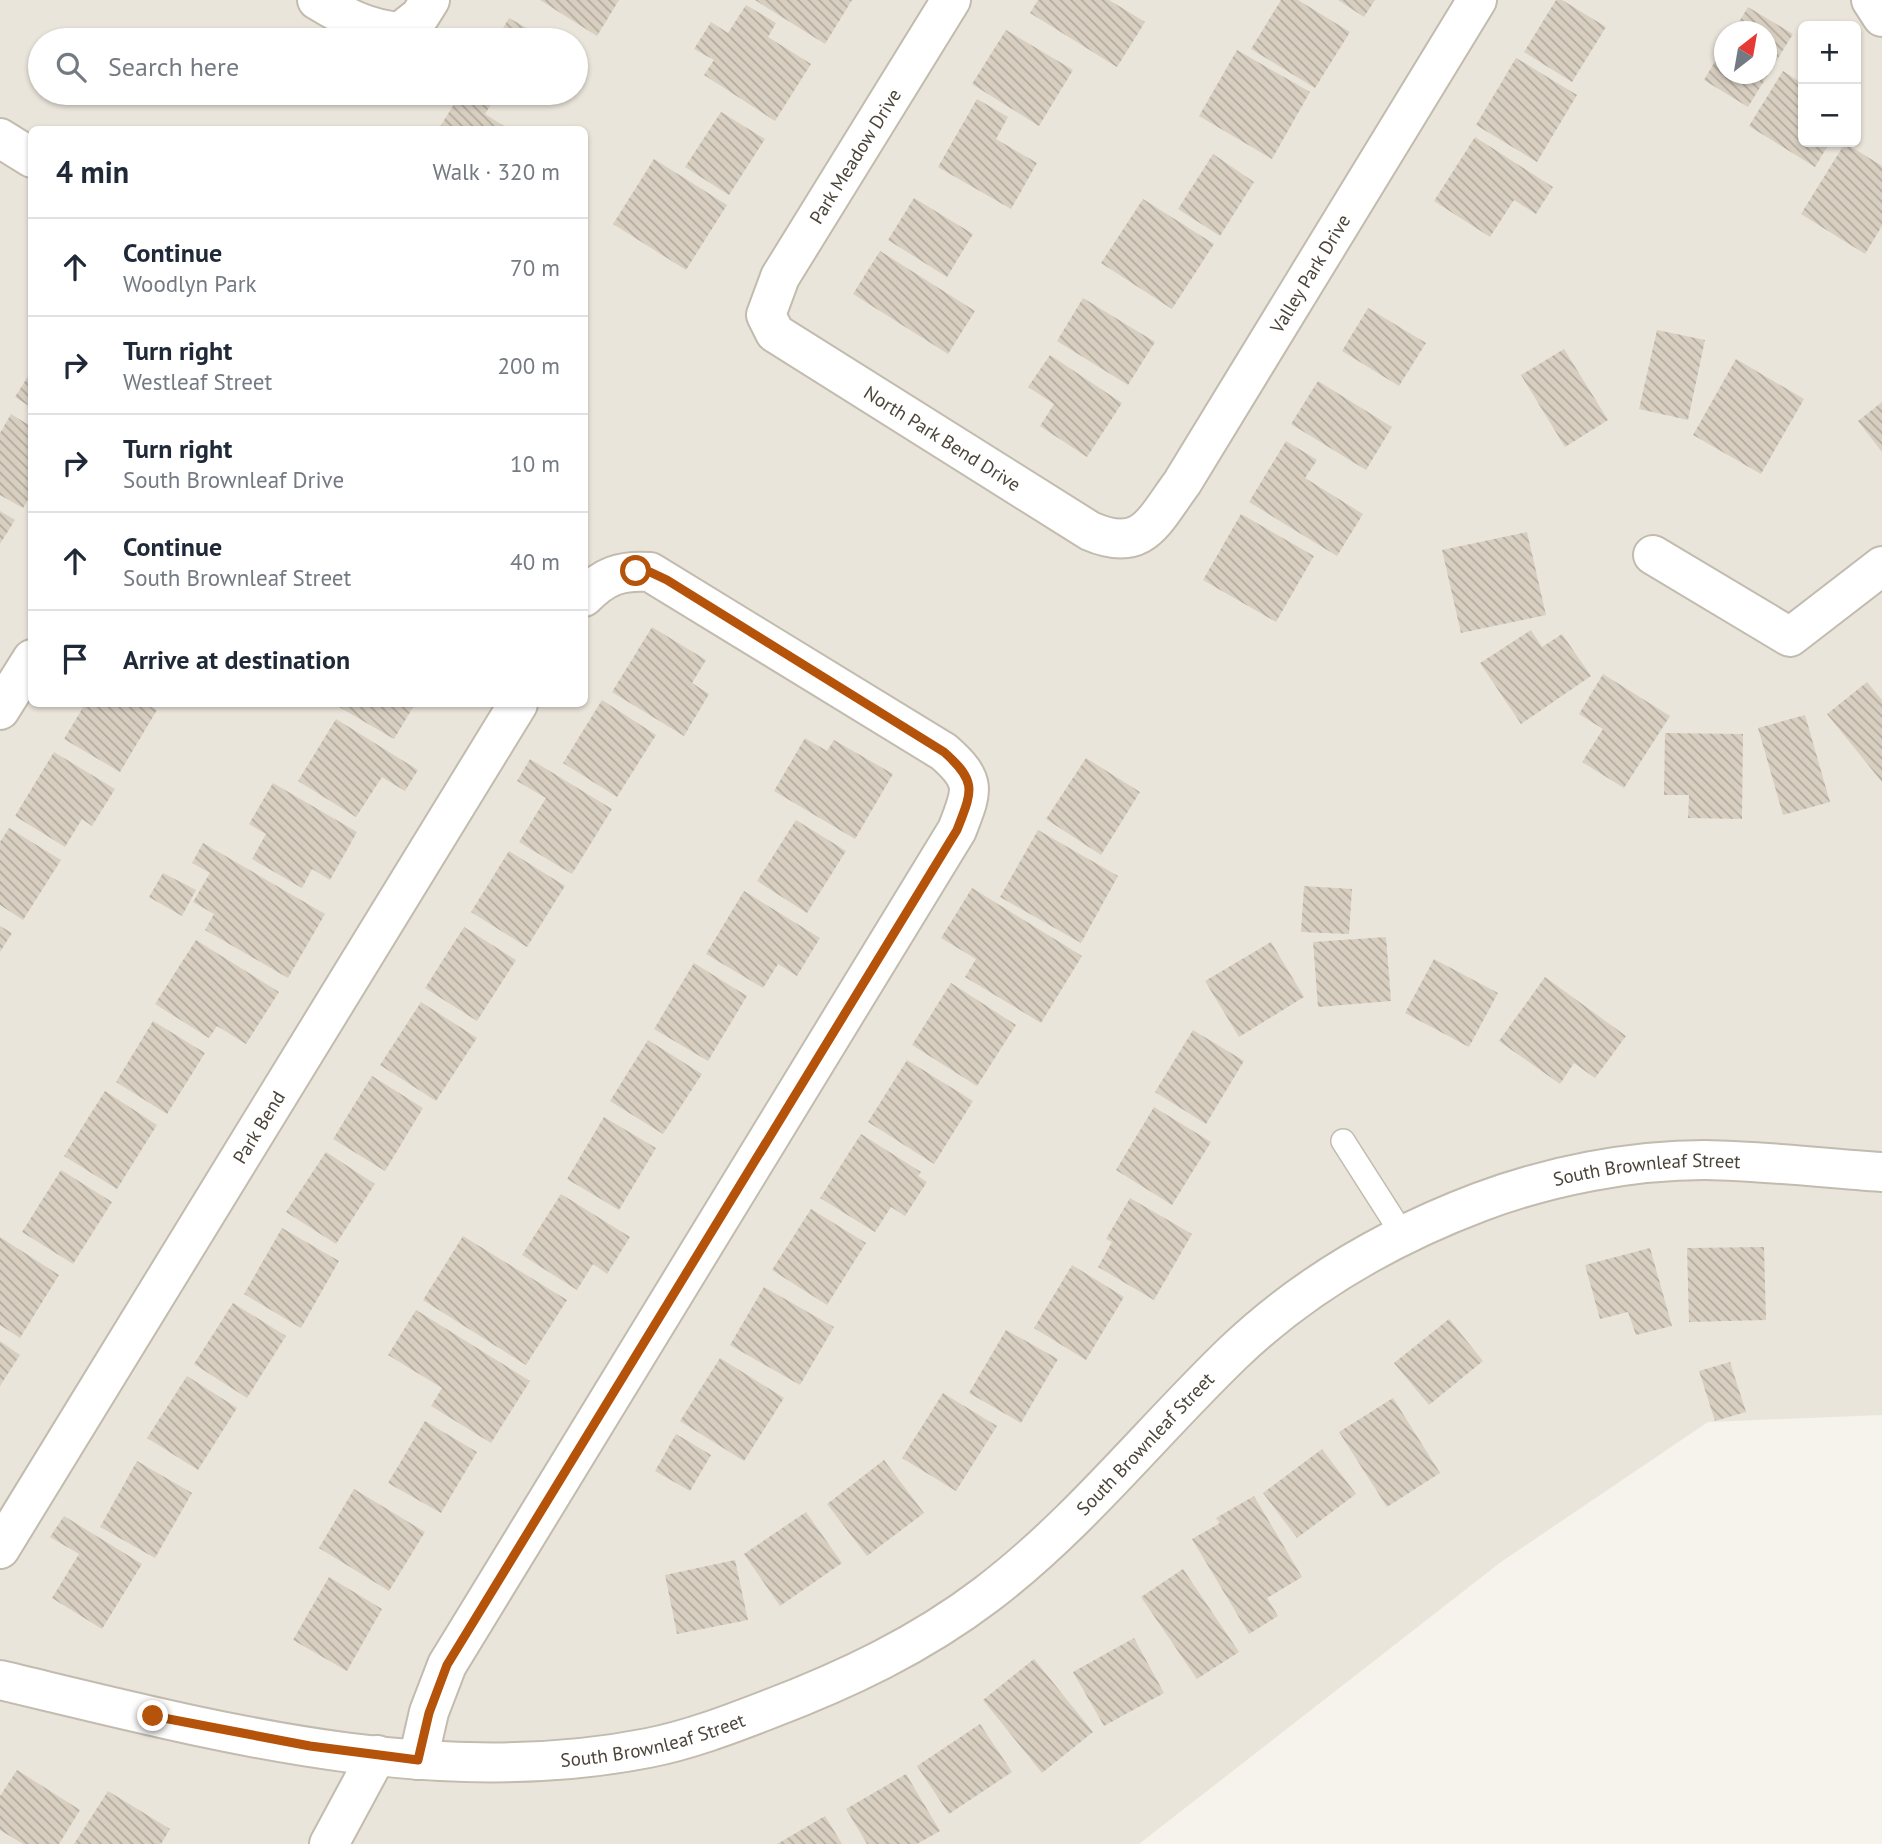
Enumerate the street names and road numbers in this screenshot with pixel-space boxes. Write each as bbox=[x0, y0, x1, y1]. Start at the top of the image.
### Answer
street label: Park Meadow Drive bbox=[804, 84, 906, 228]
street label: Valley Park Drive bbox=[1264, 210, 1355, 338]
street label: North Park Bend Drive bbox=[860, 380, 1025, 496]
street label: Park Bend bbox=[227, 1086, 290, 1168]
street label: South Brownleaf Street bbox=[1551, 1148, 1742, 1191]
street label: South Brownleaf Street bbox=[1071, 1367, 1219, 1520]
street label: South Brownleaf Street bbox=[559, 1707, 749, 1772]

